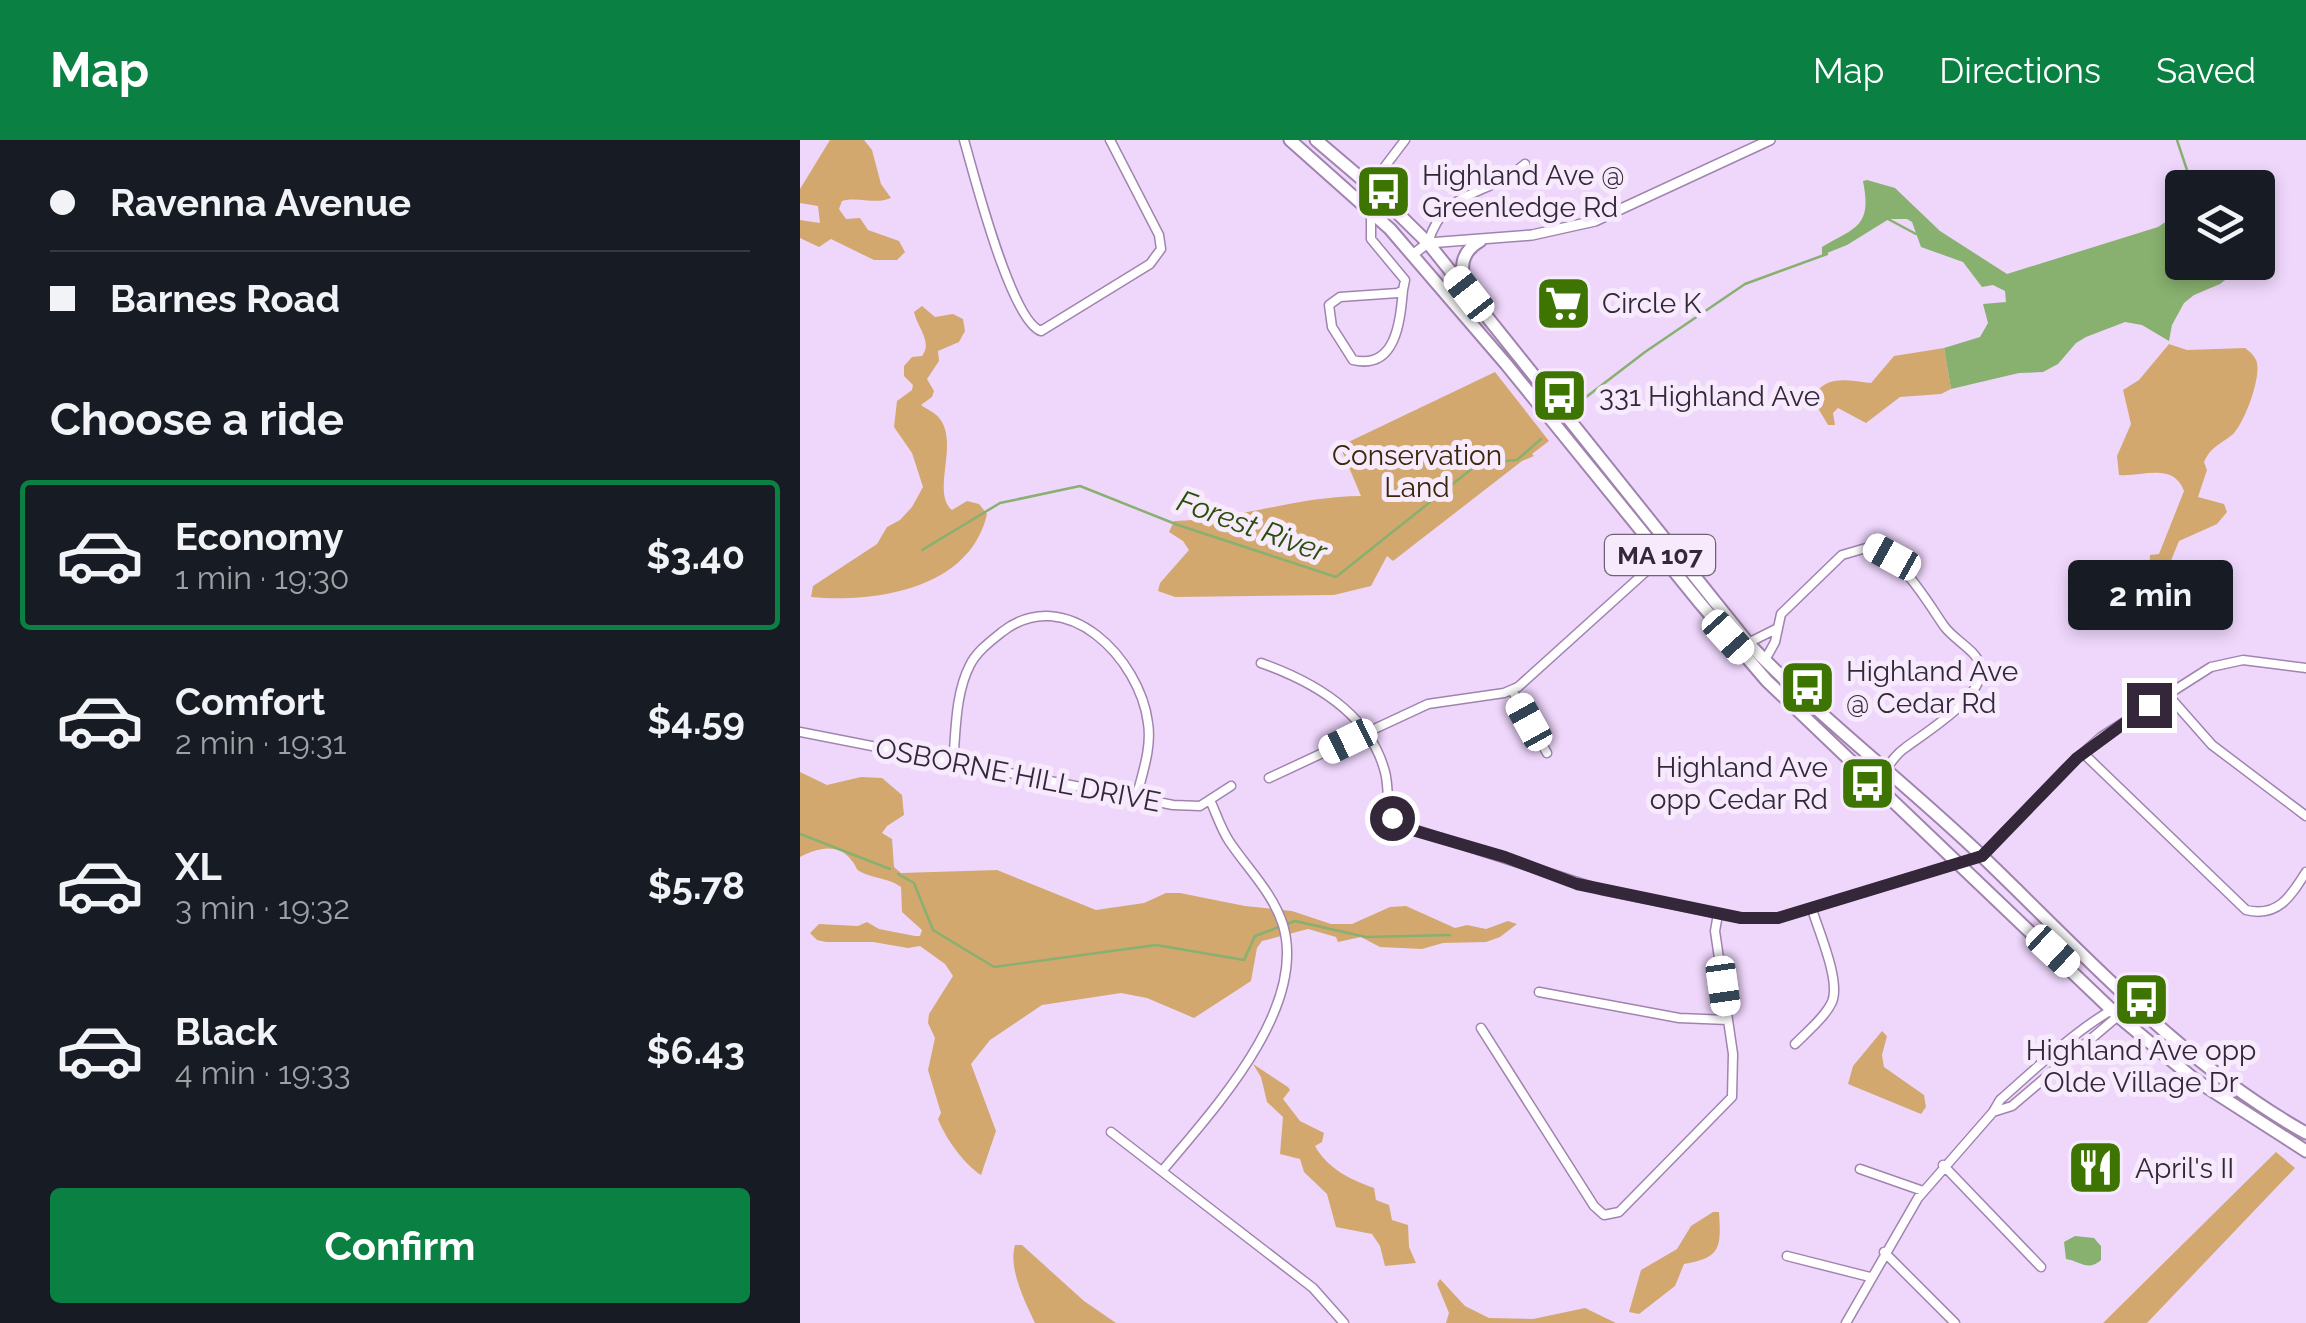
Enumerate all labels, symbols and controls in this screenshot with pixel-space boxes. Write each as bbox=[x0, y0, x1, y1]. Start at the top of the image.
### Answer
text: Map bbox=[50, 42, 149, 98]
text: Map bbox=[1813, 50, 1884, 91]
text: Directions bbox=[1939, 50, 2101, 91]
text: Saved bbox=[2156, 50, 2256, 91]
place label: Highland Ave @ Greenledge Rd bbox=[1422, 159, 1625, 224]
bus stop icon: Highland Ave @ Greenledge Rd bbox=[1353, 161, 1413, 221]
map controls bbox=[2165, 170, 2275, 280]
button: layers bbox=[2165, 170, 2275, 280]
text: Ravenna Avenue bbox=[110, 180, 411, 225]
car bbox=[1439, 261, 1499, 327]
supermarket icon: Circle K bbox=[1533, 273, 1593, 333]
text: Barnes Road bbox=[110, 276, 340, 321]
place label: Circle K bbox=[1602, 287, 1701, 320]
bus stop icon: 331 Highland Ave bbox=[1530, 366, 1590, 426]
place label: 331 Highland Ave bbox=[1599, 380, 1820, 413]
text: Choose a ride bbox=[50, 393, 344, 446]
park label: Conservation Land bbox=[1332, 439, 1502, 504]
water label: Forest River bbox=[1173, 483, 1333, 570]
icon: car bbox=[55, 510, 145, 600]
text: Economy bbox=[175, 514, 344, 559]
car bbox=[1858, 529, 1926, 585]
text: $3.40 bbox=[646, 533, 745, 578]
road number: MA 107 bbox=[1605, 535, 1715, 575]
text: 1 min · 19:30 bbox=[175, 559, 349, 596]
callout: 2 min bbox=[2066, 560, 2232, 630]
text: 2 min bbox=[2109, 576, 2192, 613]
car bbox=[1697, 605, 1759, 669]
place label: Highland Ave @ Cedar Rd bbox=[1846, 655, 2018, 720]
bus stop icon: Highland Ave @ Cedar Rd bbox=[1777, 657, 1837, 717]
icon: car bbox=[55, 675, 145, 765]
text: Comfort bbox=[175, 679, 325, 724]
route end bbox=[2127, 683, 2172, 728]
car bbox=[1501, 688, 1557, 756]
text: $4.59 bbox=[647, 698, 745, 743]
car bbox=[1314, 714, 1382, 768]
text: 2 min · 19:31 bbox=[175, 724, 347, 761]
street label: OSBORNE HILL DRIVE bbox=[873, 731, 1163, 819]
place label: Highland Ave opp Cedar Rd bbox=[1650, 751, 1828, 816]
bus stop icon: Highland Ave opp Cedar Rd bbox=[1837, 753, 1897, 813]
route start bbox=[1370, 796, 1415, 841]
icon: car bbox=[55, 840, 145, 930]
text: XL bbox=[175, 844, 222, 889]
text: $5.78 bbox=[648, 863, 745, 908]
text: 3 min · 19:32 bbox=[175, 889, 350, 926]
car bbox=[2021, 920, 2085, 982]
car bbox=[1704, 954, 1742, 1018]
bus stop icon: Highland Ave opp Olde Village Dr bbox=[2111, 969, 2171, 1029]
icon: car bbox=[55, 1005, 145, 1095]
text: Black bbox=[175, 1009, 277, 1054]
text: $6.43 bbox=[646, 1028, 745, 1073]
place label: Highland Ave opp Olde Village Dr bbox=[2026, 1034, 2256, 1099]
text: 4 min · 19:33 bbox=[175, 1054, 351, 1091]
restaurant icon: April's II bbox=[2066, 1138, 2126, 1198]
place label: April's II bbox=[2135, 1152, 2234, 1185]
button: Confirm bbox=[50, 1188, 750, 1303]

